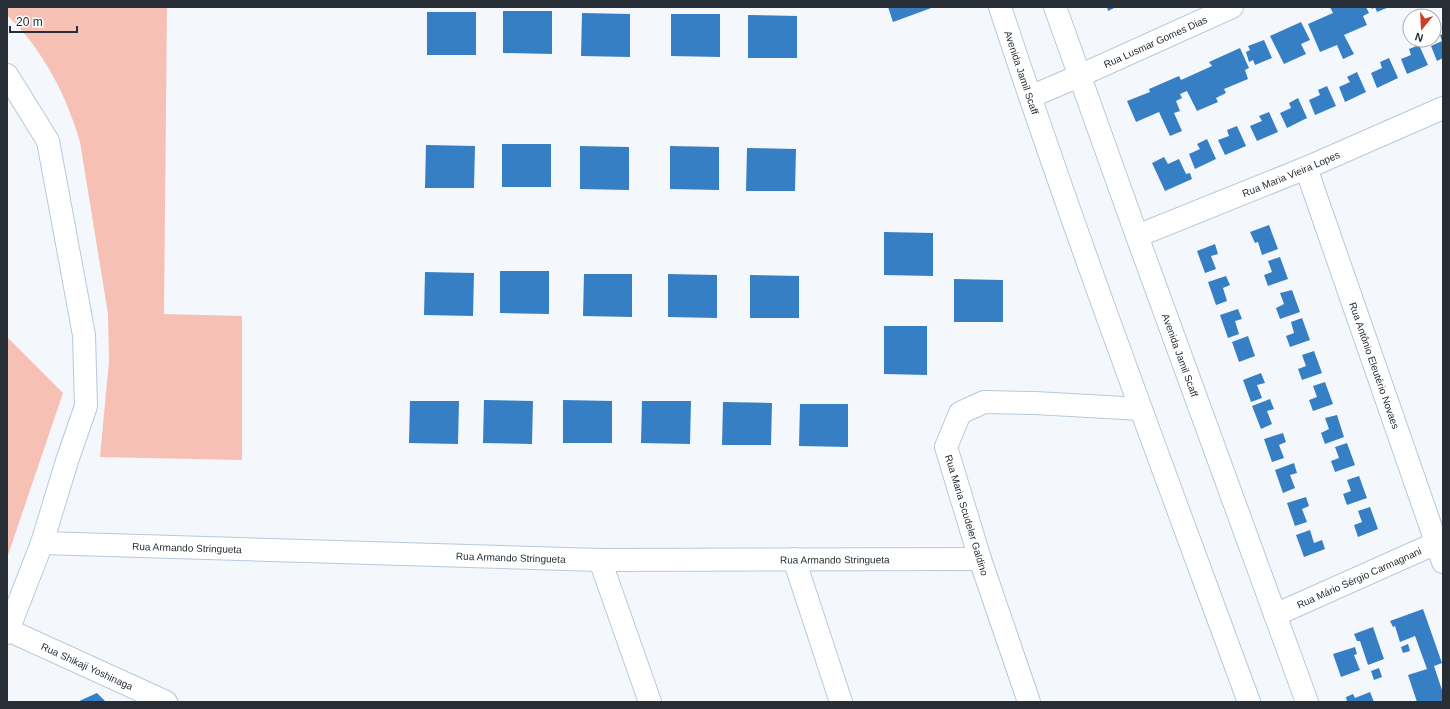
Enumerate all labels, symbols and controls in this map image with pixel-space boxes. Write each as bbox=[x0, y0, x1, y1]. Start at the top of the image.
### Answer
scale bar bbox=[10, 8, 77, 34]
north arrow bbox=[1402, 8, 1442, 48]
street label: Rua Lusmar Gomes Dias bbox=[1102, 14, 1209, 70]
text: 20 m bbox=[16, 15, 43, 29]
street label: Avenida Jamil Scaff bbox=[1002, 29, 1041, 116]
text: N bbox=[1413, 31, 1425, 44]
street label: Rua Maria Vieira Lopes bbox=[1241, 149, 1341, 199]
street label: Rua Antônio Eleutério Novaes bbox=[1347, 301, 1401, 430]
street label: Avenida Jamil Scaff bbox=[1160, 312, 1200, 398]
street label: Rua Maria Scudeler Galdino bbox=[943, 453, 990, 577]
street label: Rua Armando Stringueta bbox=[132, 541, 242, 555]
street label: Rua Mário Sérgio Carmagnani bbox=[1295, 545, 1423, 611]
street label: Rua Armando Stringueta bbox=[456, 551, 566, 565]
street label: Rua Armando Stringueta bbox=[780, 554, 890, 566]
street label: Rua Shikaji Yoshinaga bbox=[39, 641, 135, 692]

